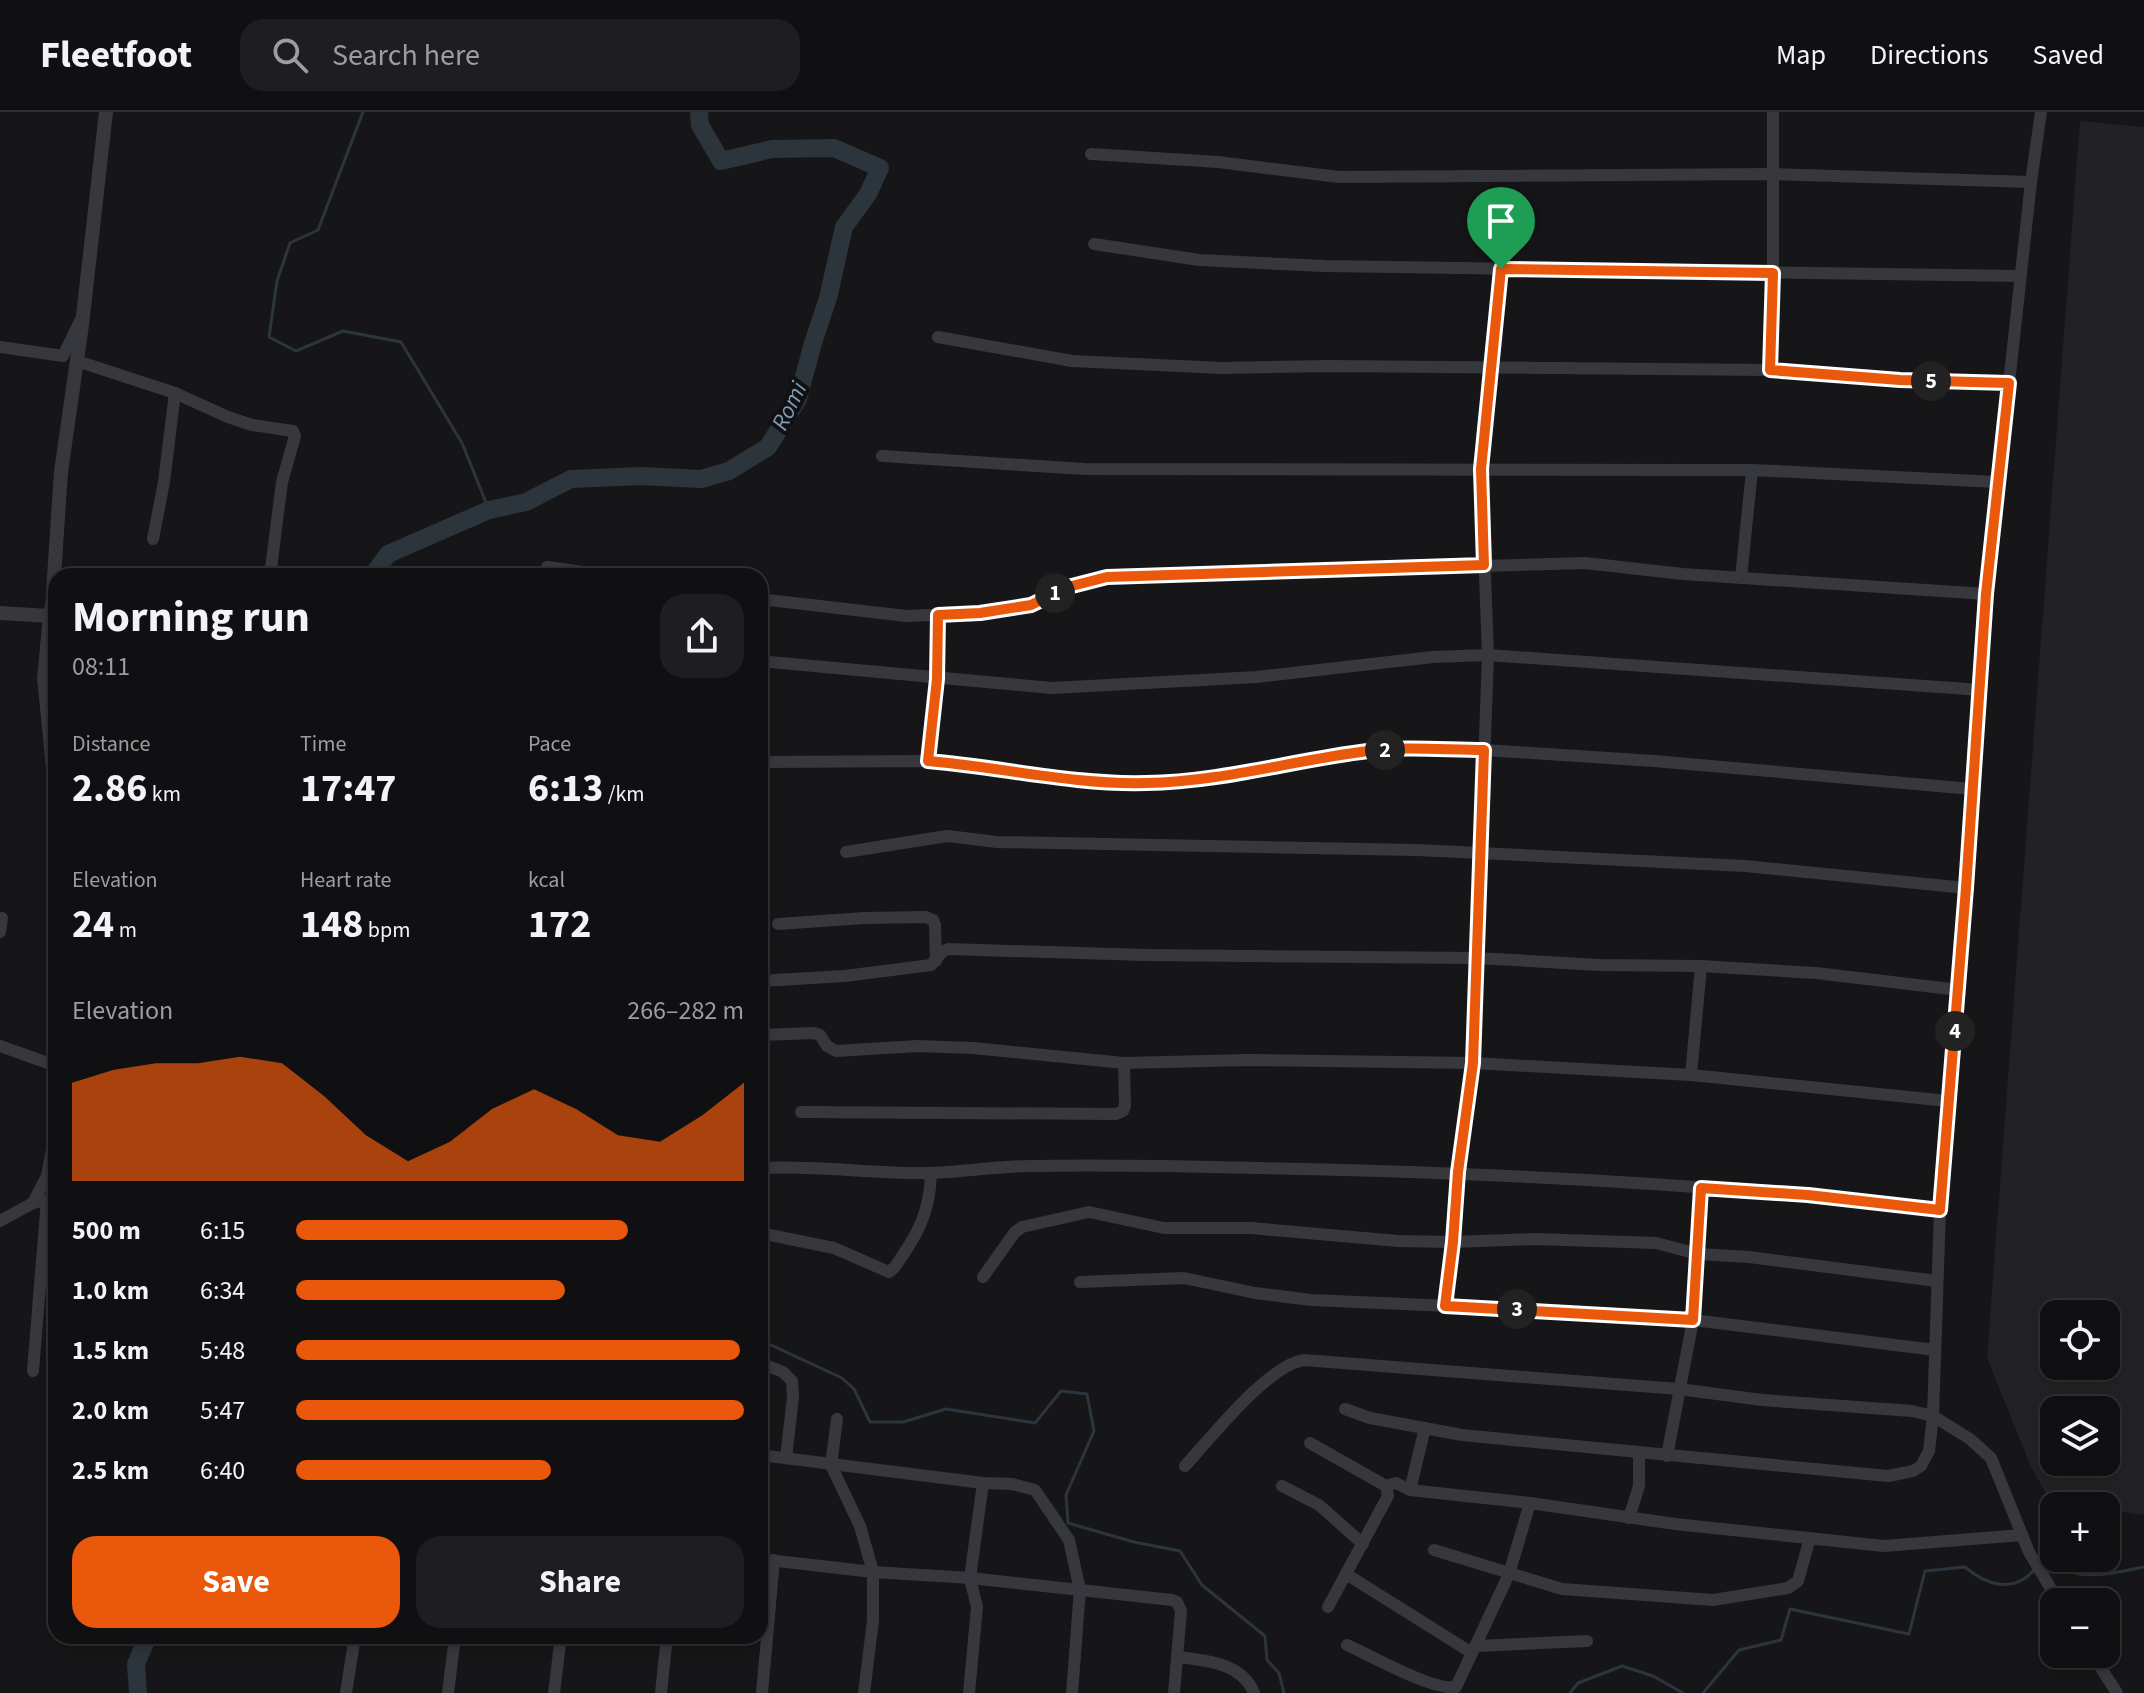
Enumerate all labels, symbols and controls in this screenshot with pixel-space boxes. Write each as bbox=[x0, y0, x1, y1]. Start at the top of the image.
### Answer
search box bbox=[240, 19, 800, 91]
text: Fleetfoot bbox=[40, 28, 192, 82]
icon: search bbox=[268, 33, 312, 77]
text: Search here bbox=[332, 34, 480, 77]
text: Map bbox=[1776, 35, 1826, 75]
text: Directions bbox=[1870, 35, 1989, 75]
text: Saved bbox=[2033, 35, 2104, 75]
pin bbox=[1467, 187, 1535, 269]
icon: arrive bbox=[1479, 199, 1523, 243]
pin: 5 bbox=[1911, 361, 1951, 401]
text: 5 bbox=[1925, 365, 1937, 397]
water label: Romi bbox=[763, 376, 816, 436]
pin: 1 bbox=[1035, 573, 1075, 613]
text: 1 bbox=[1049, 577, 1061, 609]
text: Morning run bbox=[72, 586, 310, 649]
button: share bbox=[660, 594, 744, 678]
text: 08:11 bbox=[72, 648, 130, 685]
text: Distance bbox=[72, 728, 150, 760]
text: Time bbox=[300, 728, 346, 760]
text: Pace bbox=[528, 728, 571, 760]
pin: 2 bbox=[1365, 730, 1405, 770]
text: 2 bbox=[1379, 734, 1391, 766]
text: 2.86 bbox=[72, 760, 147, 817]
text: 17:47 bbox=[300, 760, 396, 817]
text: 6:13 bbox=[528, 760, 603, 817]
text: km bbox=[147, 778, 181, 810]
text: /km bbox=[603, 778, 645, 810]
text: Elevation bbox=[72, 864, 158, 896]
text: Heart rate bbox=[300, 864, 391, 896]
text: kcal bbox=[528, 864, 565, 896]
text: 24 bbox=[72, 896, 114, 953]
text: 148 bbox=[300, 896, 363, 953]
text: 172 bbox=[528, 896, 591, 953]
text: m bbox=[114, 914, 137, 946]
text: bpm bbox=[363, 914, 410, 946]
text: Elevation bbox=[72, 992, 173, 1029]
text: 266–282 m bbox=[627, 992, 744, 1029]
pin: 4 bbox=[1935, 1011, 1975, 1051]
text: 4 bbox=[1949, 1015, 1961, 1047]
text: 500 m bbox=[72, 1212, 141, 1249]
text: 6:15 bbox=[200, 1212, 245, 1249]
text: 1.0 km bbox=[72, 1272, 149, 1309]
text: 6:34 bbox=[200, 1272, 245, 1309]
pin: 3 bbox=[1497, 1289, 1537, 1329]
text: 3 bbox=[1511, 1293, 1523, 1325]
map controls bbox=[2040, 1300, 2120, 1668]
button: locate bbox=[2040, 1300, 2120, 1380]
text: 1.5 km bbox=[72, 1332, 149, 1369]
text: 5:48 bbox=[200, 1332, 245, 1369]
text: 2.0 km bbox=[72, 1392, 149, 1429]
text: 5:47 bbox=[200, 1392, 245, 1429]
button: layers bbox=[2040, 1396, 2120, 1476]
text: 2.5 km bbox=[72, 1452, 149, 1489]
text: 6:40 bbox=[200, 1452, 245, 1489]
button: + bbox=[2040, 1492, 2120, 1572]
button: Save bbox=[72, 1536, 400, 1628]
button: Share bbox=[416, 1536, 744, 1628]
button: − bbox=[2040, 1588, 2120, 1668]

